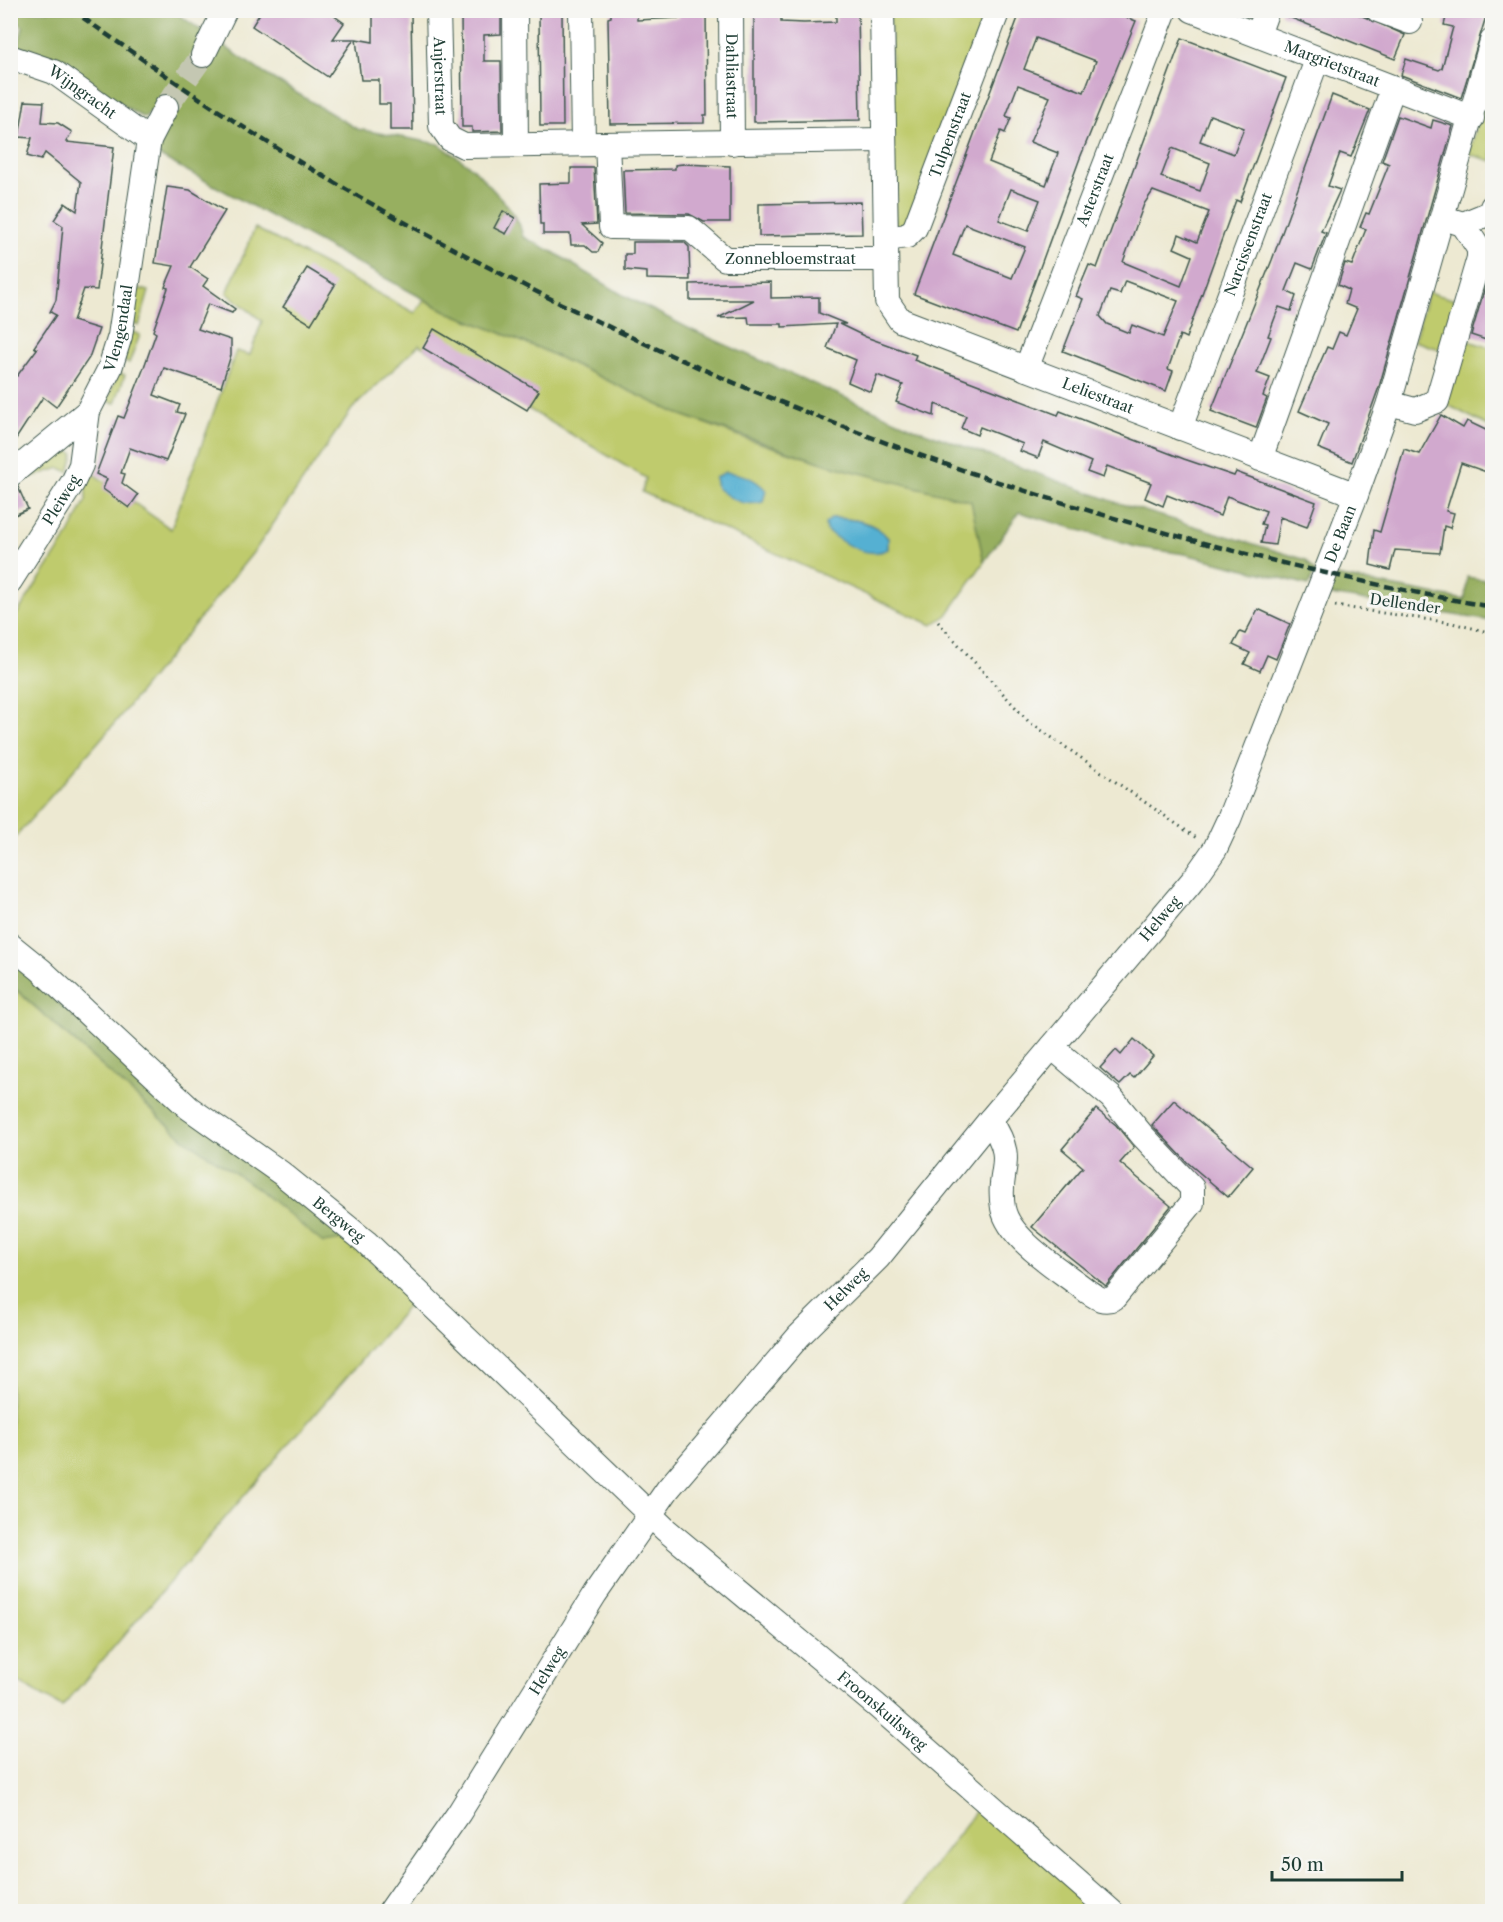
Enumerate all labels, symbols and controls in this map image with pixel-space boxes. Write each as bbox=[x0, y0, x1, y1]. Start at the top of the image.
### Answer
street label: Dahliastraat bbox=[722, 33, 742, 120]
street label: Anjerstraat bbox=[430, 35, 451, 116]
street label: Margrietstraat bbox=[1282, 36, 1383, 91]
street label: Wijngracht bbox=[44, 60, 121, 123]
street label: Tulpenstraat bbox=[925, 88, 975, 181]
street label: Asterstraat bbox=[1072, 150, 1118, 230]
street label: Narcissenstraat bbox=[1220, 189, 1276, 298]
street label: Zonnebloemstraat bbox=[725, 249, 856, 268]
street label: Vlengendaal bbox=[99, 283, 137, 375]
street label: Leliestraat bbox=[1060, 373, 1137, 418]
street label: Pleiweg bbox=[38, 472, 84, 528]
street label: De Baan bbox=[1320, 502, 1360, 565]
street label: Dellender bbox=[1369, 589, 1442, 618]
street label: Helweg bbox=[1135, 892, 1184, 945]
street label: Bergweg bbox=[309, 1193, 369, 1246]
street label: Helweg bbox=[820, 1263, 872, 1315]
street label: Helweg bbox=[525, 1643, 569, 1698]
street label: Froonskuilsweg bbox=[834, 1667, 931, 1754]
scale bar bbox=[1272, 1844, 1402, 1882]
text: 50 m bbox=[1281, 1854, 1324, 1876]

